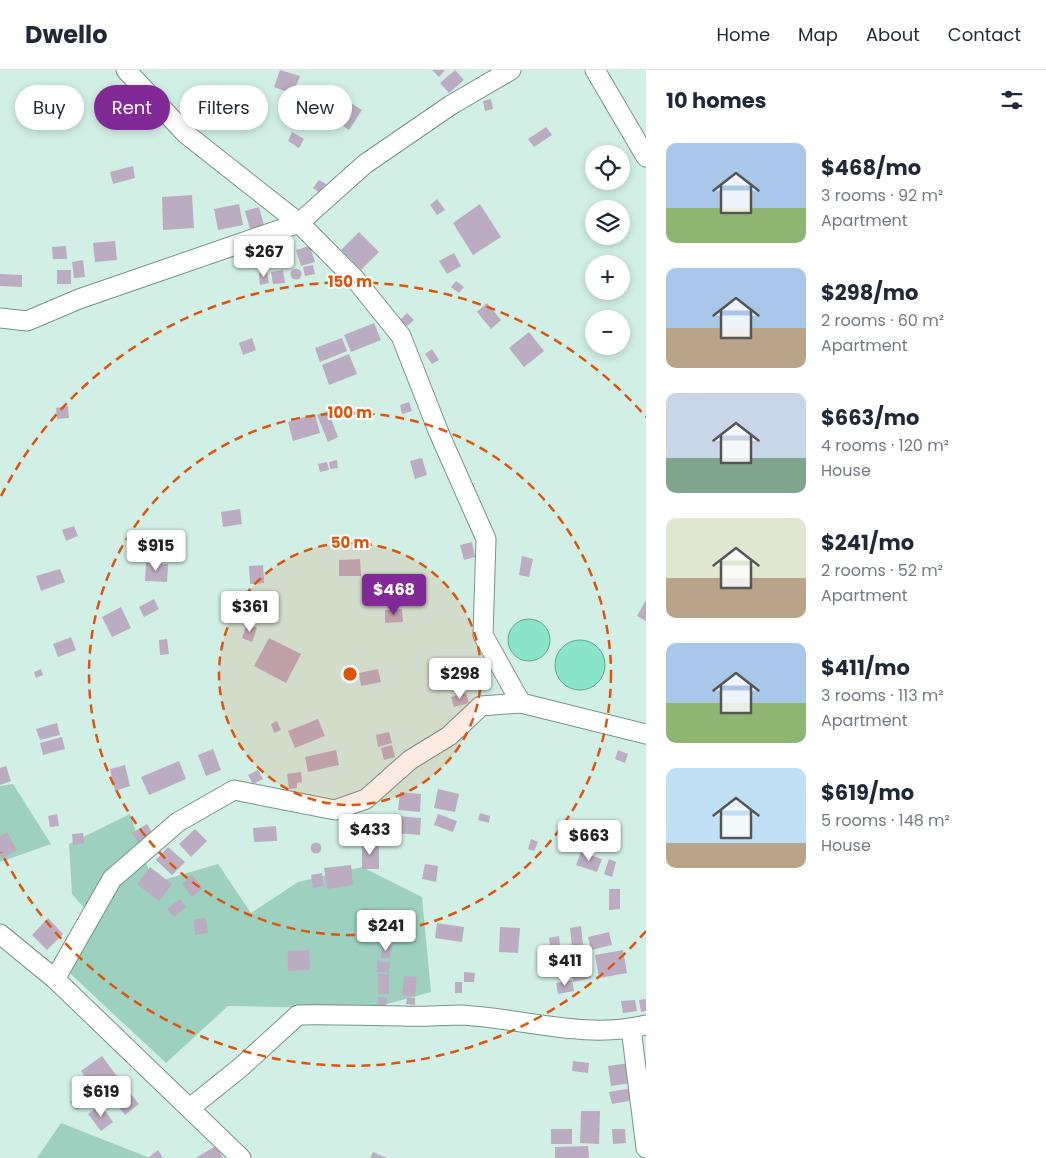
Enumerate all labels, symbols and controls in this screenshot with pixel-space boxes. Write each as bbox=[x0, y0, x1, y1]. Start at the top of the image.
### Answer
text: Dwello bbox=[25, 18, 107, 51]
text: Home bbox=[716, 22, 770, 47]
text: Map bbox=[798, 22, 838, 47]
text: About bbox=[866, 22, 920, 47]
text: Contact bbox=[948, 22, 1021, 47]
chip: Buy bbox=[15, 85, 84, 130]
chip: Rent bbox=[94, 85, 170, 130]
chip: Filters bbox=[180, 85, 268, 130]
chip: New bbox=[278, 85, 352, 130]
text: 10 homes bbox=[666, 86, 766, 115]
icon: filters bbox=[998, 86, 1026, 114]
map controls bbox=[585, 145, 630, 355]
button: locate bbox=[585, 145, 630, 190]
text: $468/mo bbox=[821, 153, 921, 182]
icon: home bbox=[706, 163, 766, 223]
text: 3 rooms · 92 m² bbox=[821, 184, 943, 207]
button: layers bbox=[585, 200, 630, 245]
text: Apartment bbox=[821, 209, 908, 232]
pin: $267 bbox=[234, 236, 294, 278]
text: $267 bbox=[245, 240, 283, 263]
button: + bbox=[585, 255, 630, 300]
text: 150 m bbox=[328, 271, 372, 292]
text: $298/mo bbox=[821, 278, 918, 307]
icon: home bbox=[706, 288, 766, 348]
text: 2 rooms · 60 m² bbox=[821, 309, 944, 332]
button: − bbox=[585, 310, 630, 355]
text: Apartment bbox=[821, 334, 908, 357]
text: 100 m bbox=[328, 402, 372, 423]
text: $663/mo bbox=[821, 403, 919, 432]
icon: home bbox=[706, 413, 766, 473]
text: 4 rooms · 120 m² bbox=[821, 434, 949, 457]
text: House bbox=[821, 459, 871, 482]
text: $241/mo bbox=[821, 528, 914, 557]
pin: $915 bbox=[126, 530, 186, 572]
text: 50 m bbox=[331, 532, 369, 553]
text: $915 bbox=[138, 534, 174, 557]
icon: home bbox=[706, 538, 766, 598]
text: 2 rooms · 52 m² bbox=[821, 559, 943, 582]
pin: $468 bbox=[364, 574, 424, 616]
text: $468 bbox=[373, 578, 415, 601]
text: Apartment bbox=[821, 584, 908, 607]
pin: $361 bbox=[220, 590, 280, 633]
text: $361 bbox=[232, 595, 268, 618]
text: $411/mo bbox=[821, 653, 910, 682]
pin: $298 bbox=[430, 658, 490, 700]
text: $298 bbox=[440, 662, 480, 685]
icon: home bbox=[706, 663, 766, 723]
centre of rings bbox=[341, 665, 359, 683]
text: 3 rooms · 113 m² bbox=[821, 684, 944, 707]
text: Apartment bbox=[821, 709, 908, 732]
text: $619/mo bbox=[821, 778, 914, 807]
icon: home bbox=[706, 788, 766, 848]
text: 5 rooms · 148 m² bbox=[821, 809, 950, 832]
pin: $433 bbox=[340, 814, 400, 856]
text: $433 bbox=[350, 818, 390, 841]
pin: $663 bbox=[559, 820, 619, 862]
text: $663 bbox=[569, 824, 609, 847]
text: House bbox=[821, 834, 871, 857]
pin: $241 bbox=[356, 910, 416, 952]
text: $241 bbox=[368, 914, 404, 937]
pin: $411 bbox=[535, 944, 595, 987]
text: $411 bbox=[548, 949, 582, 972]
pin: $619 bbox=[71, 1076, 131, 1118]
text: $619 bbox=[83, 1080, 119, 1103]

